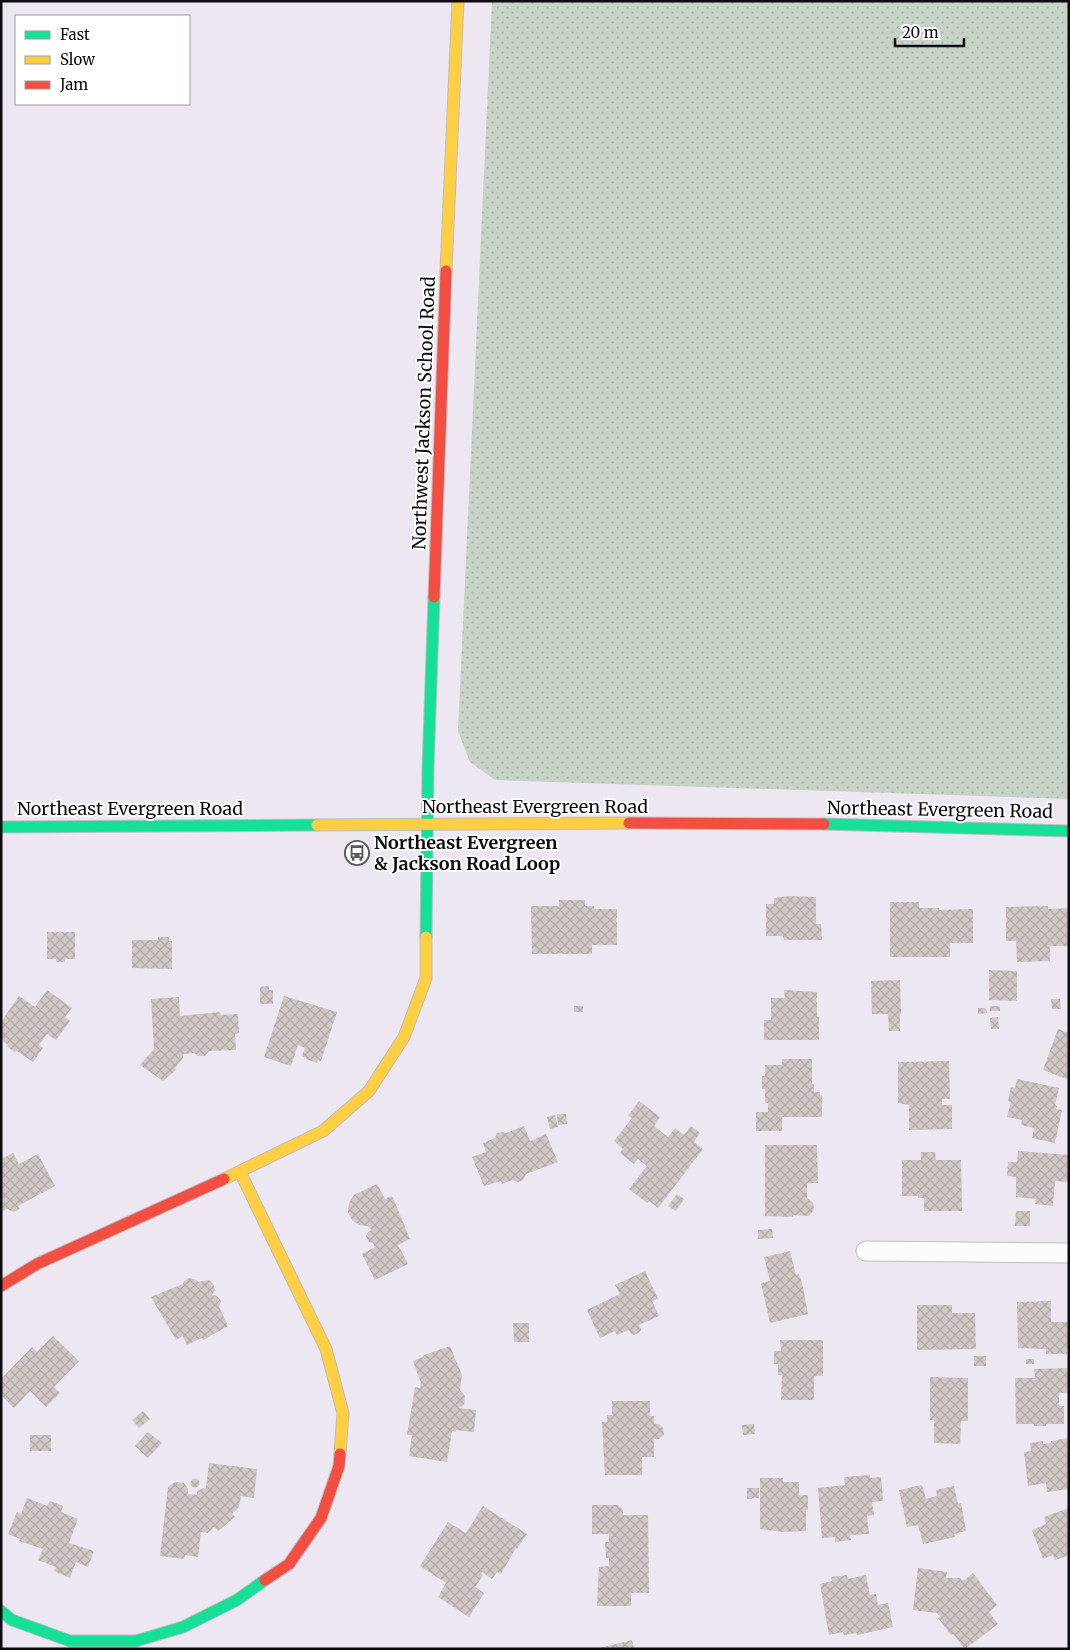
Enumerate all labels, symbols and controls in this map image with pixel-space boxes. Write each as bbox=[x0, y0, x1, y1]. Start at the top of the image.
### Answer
legend bbox=[15, 15, 190, 105]
scale bar bbox=[895, 15, 964, 47]
text: 20 m bbox=[902, 23, 939, 42]
text: Fast bbox=[60, 25, 90, 44]
text: Slow bbox=[60, 50, 95, 69]
text: Jam bbox=[59, 75, 88, 94]
street label: Northwest Jackson School Road bbox=[407, 276, 440, 550]
street label: Northeast Evergreen Road bbox=[422, 795, 648, 818]
street label: Northeast Evergreen Road bbox=[827, 796, 1053, 823]
street label: Northeast Evergreen Road bbox=[17, 797, 243, 820]
place label: Northeast Evergreen & Jackson Road Loop bbox=[374, 831, 560, 875]
bus stop icon: Northeast Evergreen & Jackson Road Loop bbox=[344, 840, 370, 866]

